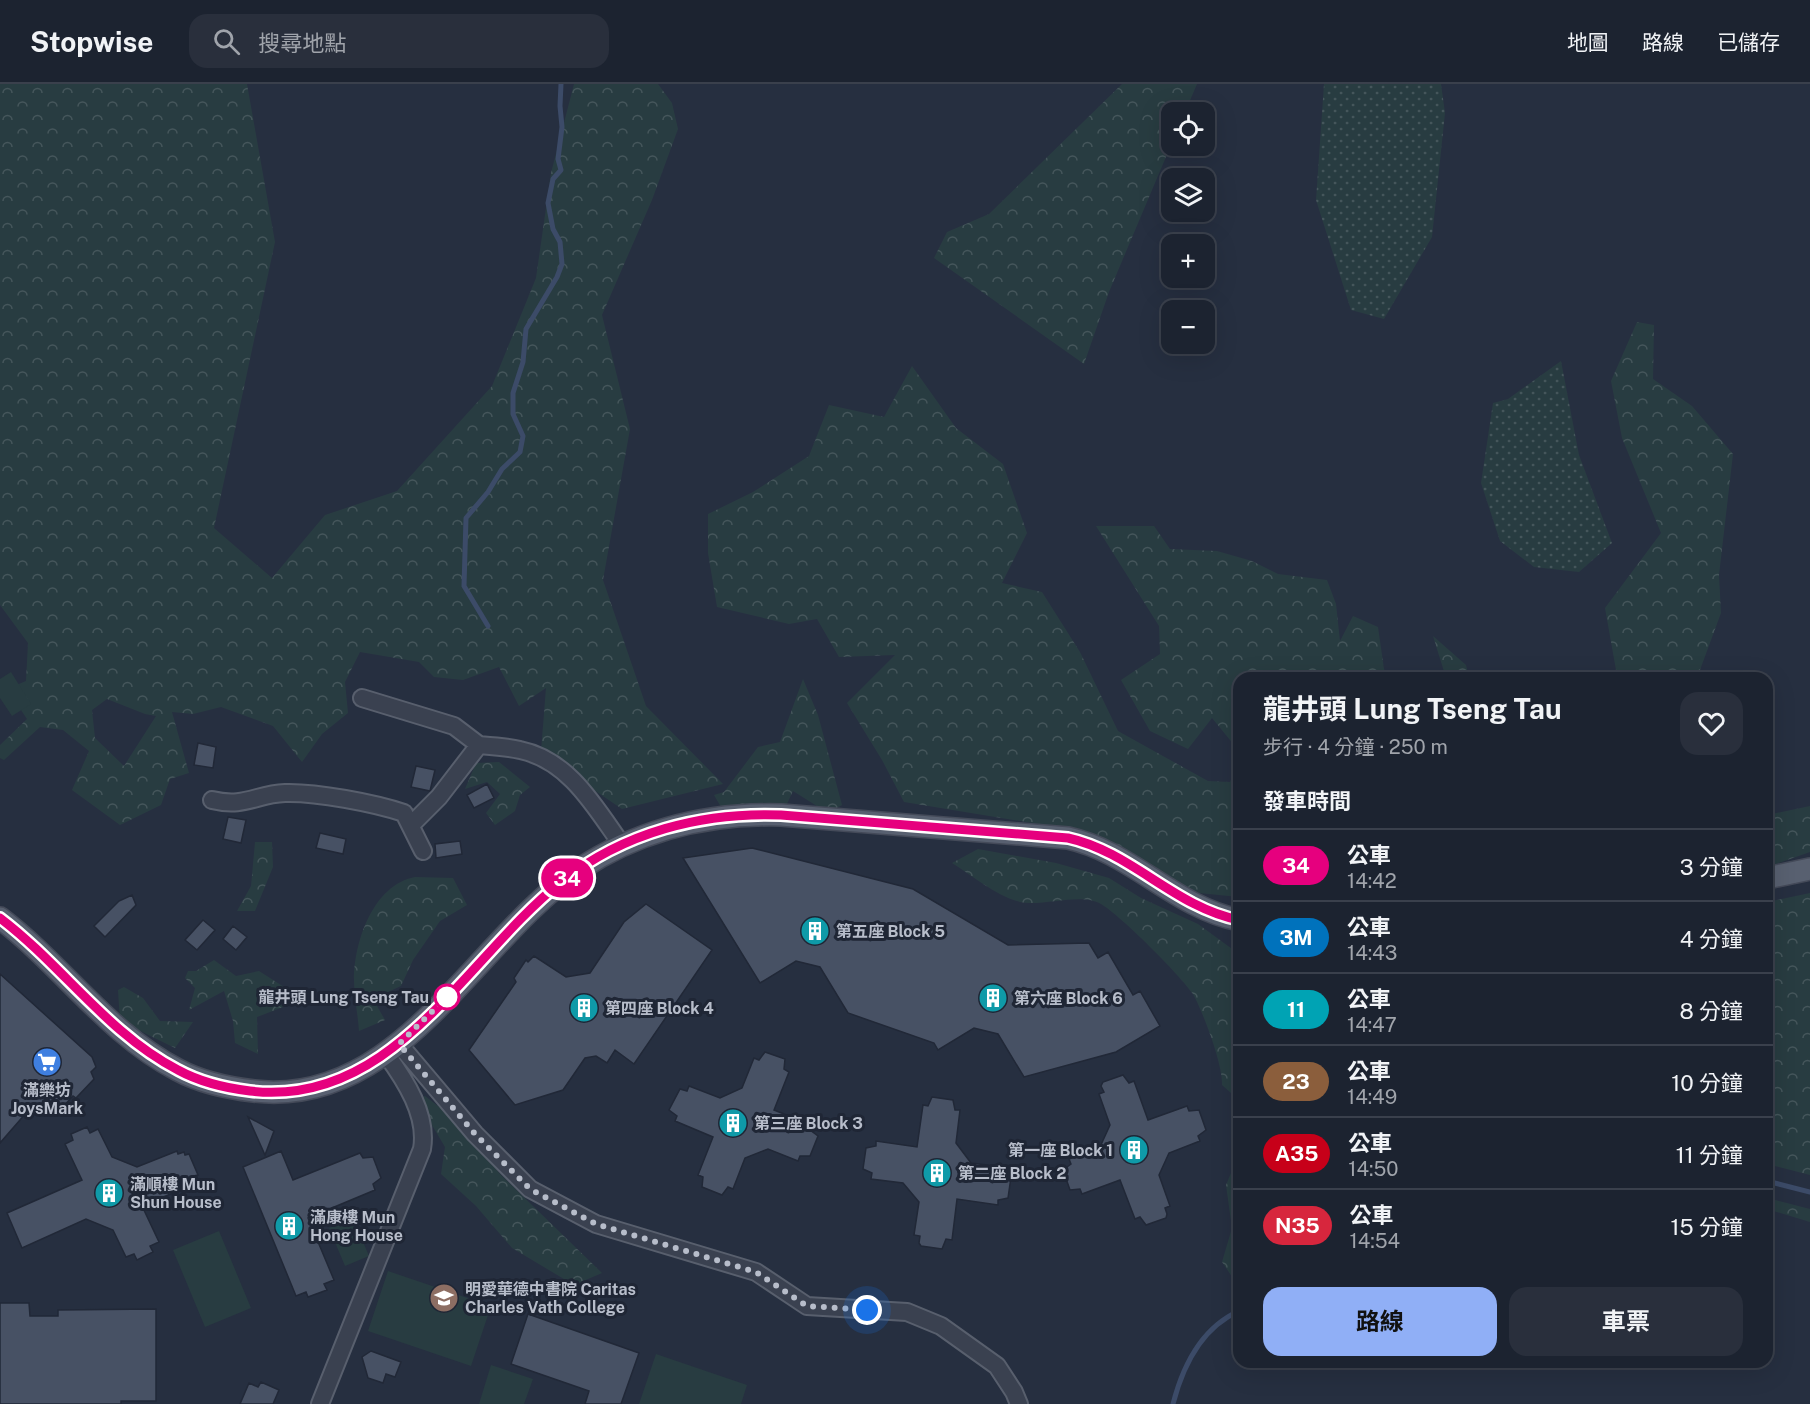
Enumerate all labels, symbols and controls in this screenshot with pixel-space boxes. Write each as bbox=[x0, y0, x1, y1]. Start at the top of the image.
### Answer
search box bbox=[189, 14, 609, 68]
text: Stopwise bbox=[30, 25, 153, 58]
icon: search bbox=[210, 25, 243, 58]
text: 搜尋地點 bbox=[258, 30, 346, 56]
text: 地圖 bbox=[1567, 30, 1609, 55]
text: 路線 bbox=[1642, 30, 1684, 55]
text: 已儲存 bbox=[1717, 30, 1780, 55]
map controls bbox=[1161, 102, 1215, 354]
button: locate bbox=[1161, 102, 1215, 156]
button: layers bbox=[1161, 168, 1215, 222]
button: + bbox=[1161, 234, 1215, 288]
button: − bbox=[1161, 300, 1215, 354]
text: 龍井頭 Lung Tseng Tau bbox=[1263, 692, 1562, 725]
button: heart bbox=[1680, 692, 1743, 755]
text: 步行 · 4 分鐘 · 250 m bbox=[1263, 735, 1448, 759]
text: 發車時間 bbox=[1263, 788, 1351, 814]
text: 公車 bbox=[1347, 842, 1391, 868]
text: 34 bbox=[1282, 853, 1310, 878]
text: 3 分鐘 bbox=[1680, 854, 1743, 880]
line badge: 34 bbox=[540, 858, 594, 898]
text: 34 bbox=[553, 866, 581, 891]
text: 14:42 bbox=[1347, 869, 1397, 893]
text: 公車 bbox=[1347, 914, 1391, 940]
building icon: 第五座 Block 5 bbox=[799, 915, 831, 947]
place label: 第五座 Block 5 bbox=[836, 922, 945, 941]
text: 3M bbox=[1279, 925, 1313, 950]
text: 4 分鐘 bbox=[1680, 926, 1743, 952]
text: 14:43 bbox=[1347, 941, 1397, 965]
building icon: 第六座 Block 6 bbox=[977, 982, 1009, 1014]
marker: 龍井頭 Lung Tseng Tau bbox=[434, 984, 460, 1010]
text: 公車 bbox=[1347, 986, 1391, 1012]
place label: 龍井頭 Lung Tseng Tau bbox=[258, 988, 429, 1007]
place label: 第六座 Block 6 bbox=[1014, 989, 1123, 1008]
building icon: 第四座 Block 4 bbox=[568, 992, 600, 1024]
text: 11 bbox=[1287, 997, 1305, 1022]
text: 8 分鐘 bbox=[1679, 998, 1743, 1024]
place label: 第四座 Block 4 bbox=[605, 999, 714, 1018]
text: 14:47 bbox=[1347, 1013, 1397, 1037]
supermarket icon: 滿樂坊 JoysMark bbox=[31, 1046, 63, 1078]
text: 公車 bbox=[1347, 1058, 1391, 1084]
text: 23 bbox=[1282, 1069, 1310, 1094]
text: 10 分鐘 bbox=[1671, 1070, 1743, 1096]
place label: 滿樂坊 JoysMark bbox=[11, 1081, 83, 1118]
text: 14:49 bbox=[1347, 1085, 1397, 1109]
building icon: 第三座 Block 3 bbox=[717, 1107, 749, 1139]
place label: 第三座 Block 3 bbox=[754, 1114, 863, 1133]
text: 公車 bbox=[1348, 1130, 1392, 1156]
building icon: 第一座 Block 1 bbox=[1118, 1134, 1150, 1166]
place label: 第一座 Block 1 bbox=[1008, 1141, 1113, 1160]
text: A35 bbox=[1275, 1141, 1318, 1166]
text: 11 分鐘 bbox=[1676, 1142, 1743, 1168]
building icon: 第二座 Block 2 bbox=[921, 1157, 953, 1189]
text: 14:50 bbox=[1348, 1157, 1399, 1181]
place label: 第二座 Block 2 bbox=[958, 1164, 1066, 1183]
place label: 滿順樓 Mun Shun House bbox=[130, 1175, 222, 1212]
building icon: 滿順樓 Mun Shun House bbox=[93, 1177, 125, 1209]
text: 公車 bbox=[1350, 1202, 1394, 1228]
place label: 滿康樓 Mun Hong House bbox=[310, 1208, 403, 1245]
building icon: 滿康樓 Mun Hong House bbox=[273, 1210, 305, 1242]
text: N35 bbox=[1275, 1213, 1320, 1238]
text: 15 分鐘 bbox=[1671, 1214, 1743, 1240]
text: 14:54 bbox=[1350, 1229, 1400, 1253]
place label: 明愛華德中書院 Caritas Charles Vath College bbox=[465, 1280, 636, 1317]
school or university icon: 明愛華德中書院 Caritas Charles Vath College bbox=[428, 1282, 460, 1314]
button: 路線 bbox=[1263, 1287, 1497, 1356]
button: 車票 bbox=[1509, 1287, 1743, 1356]
your location bbox=[852, 1295, 882, 1325]

